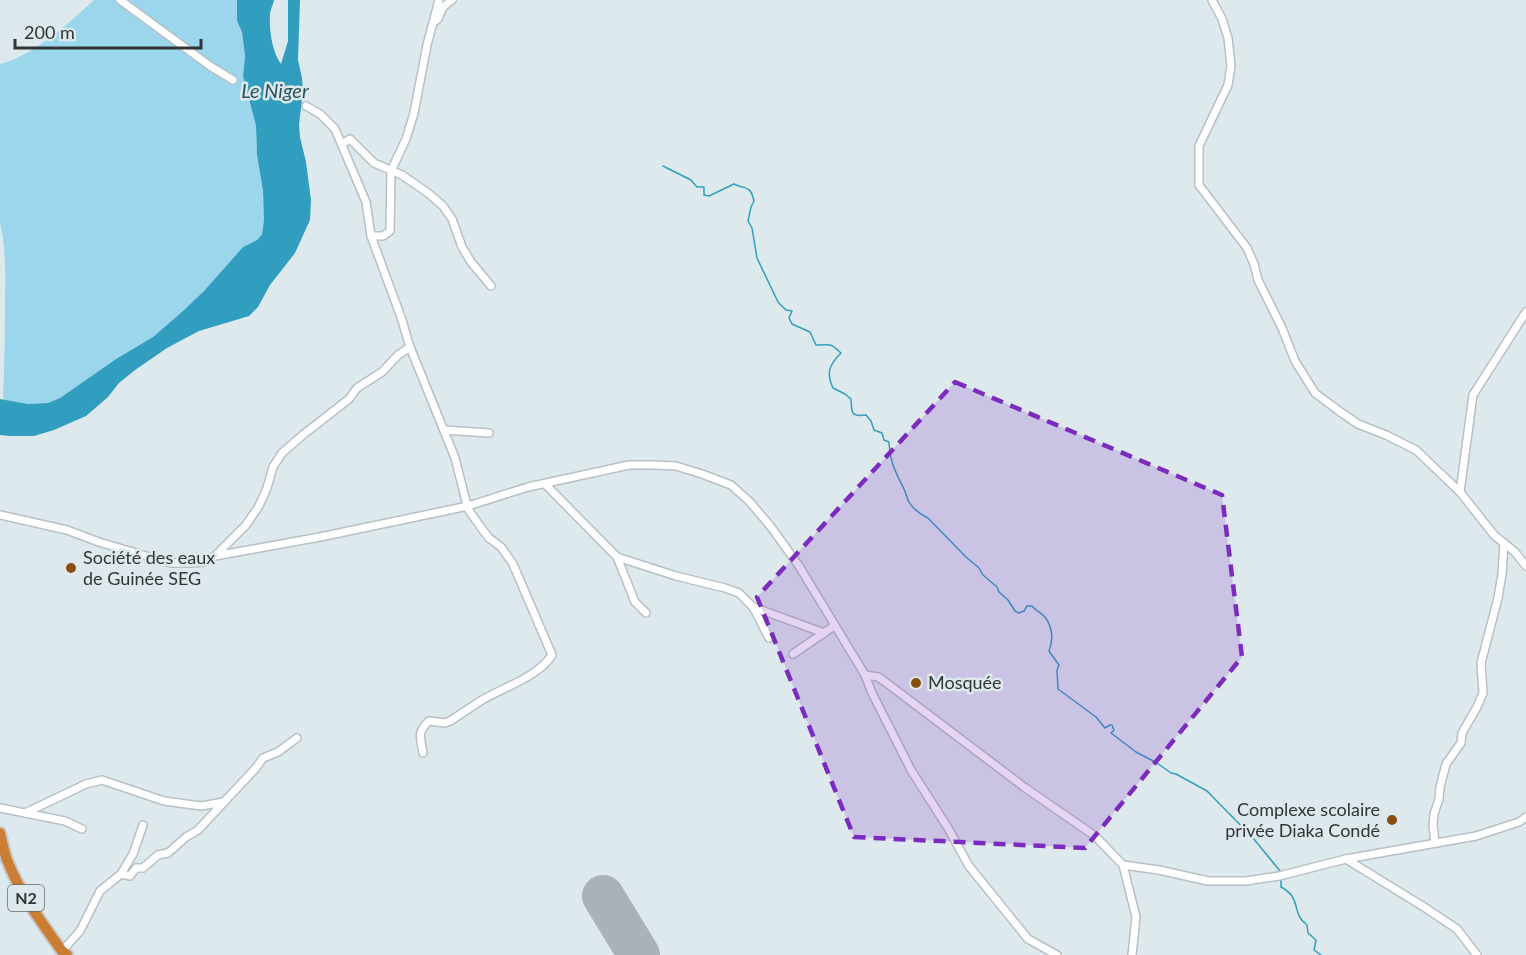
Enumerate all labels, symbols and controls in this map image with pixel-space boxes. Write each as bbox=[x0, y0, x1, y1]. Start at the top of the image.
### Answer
scale bar bbox=[15, 12, 201, 50]
text: 200 m bbox=[24, 21, 75, 43]
water label: Le Niger bbox=[241, 78, 310, 102]
place label: Société des eaux de Guinée SEG bbox=[83, 546, 215, 589]
marker: Société des eaux de Guinée SEG bbox=[64, 561, 78, 575]
place label: Mosquée bbox=[928, 671, 1002, 693]
marker: Mosquée bbox=[909, 676, 923, 690]
place label: Complexe scolaire privée Diaka Condé bbox=[1225, 798, 1380, 841]
marker: Complexe scolaire privée Diaka Condé bbox=[1385, 813, 1399, 827]
road number: N2 bbox=[8, 885, 44, 911]

